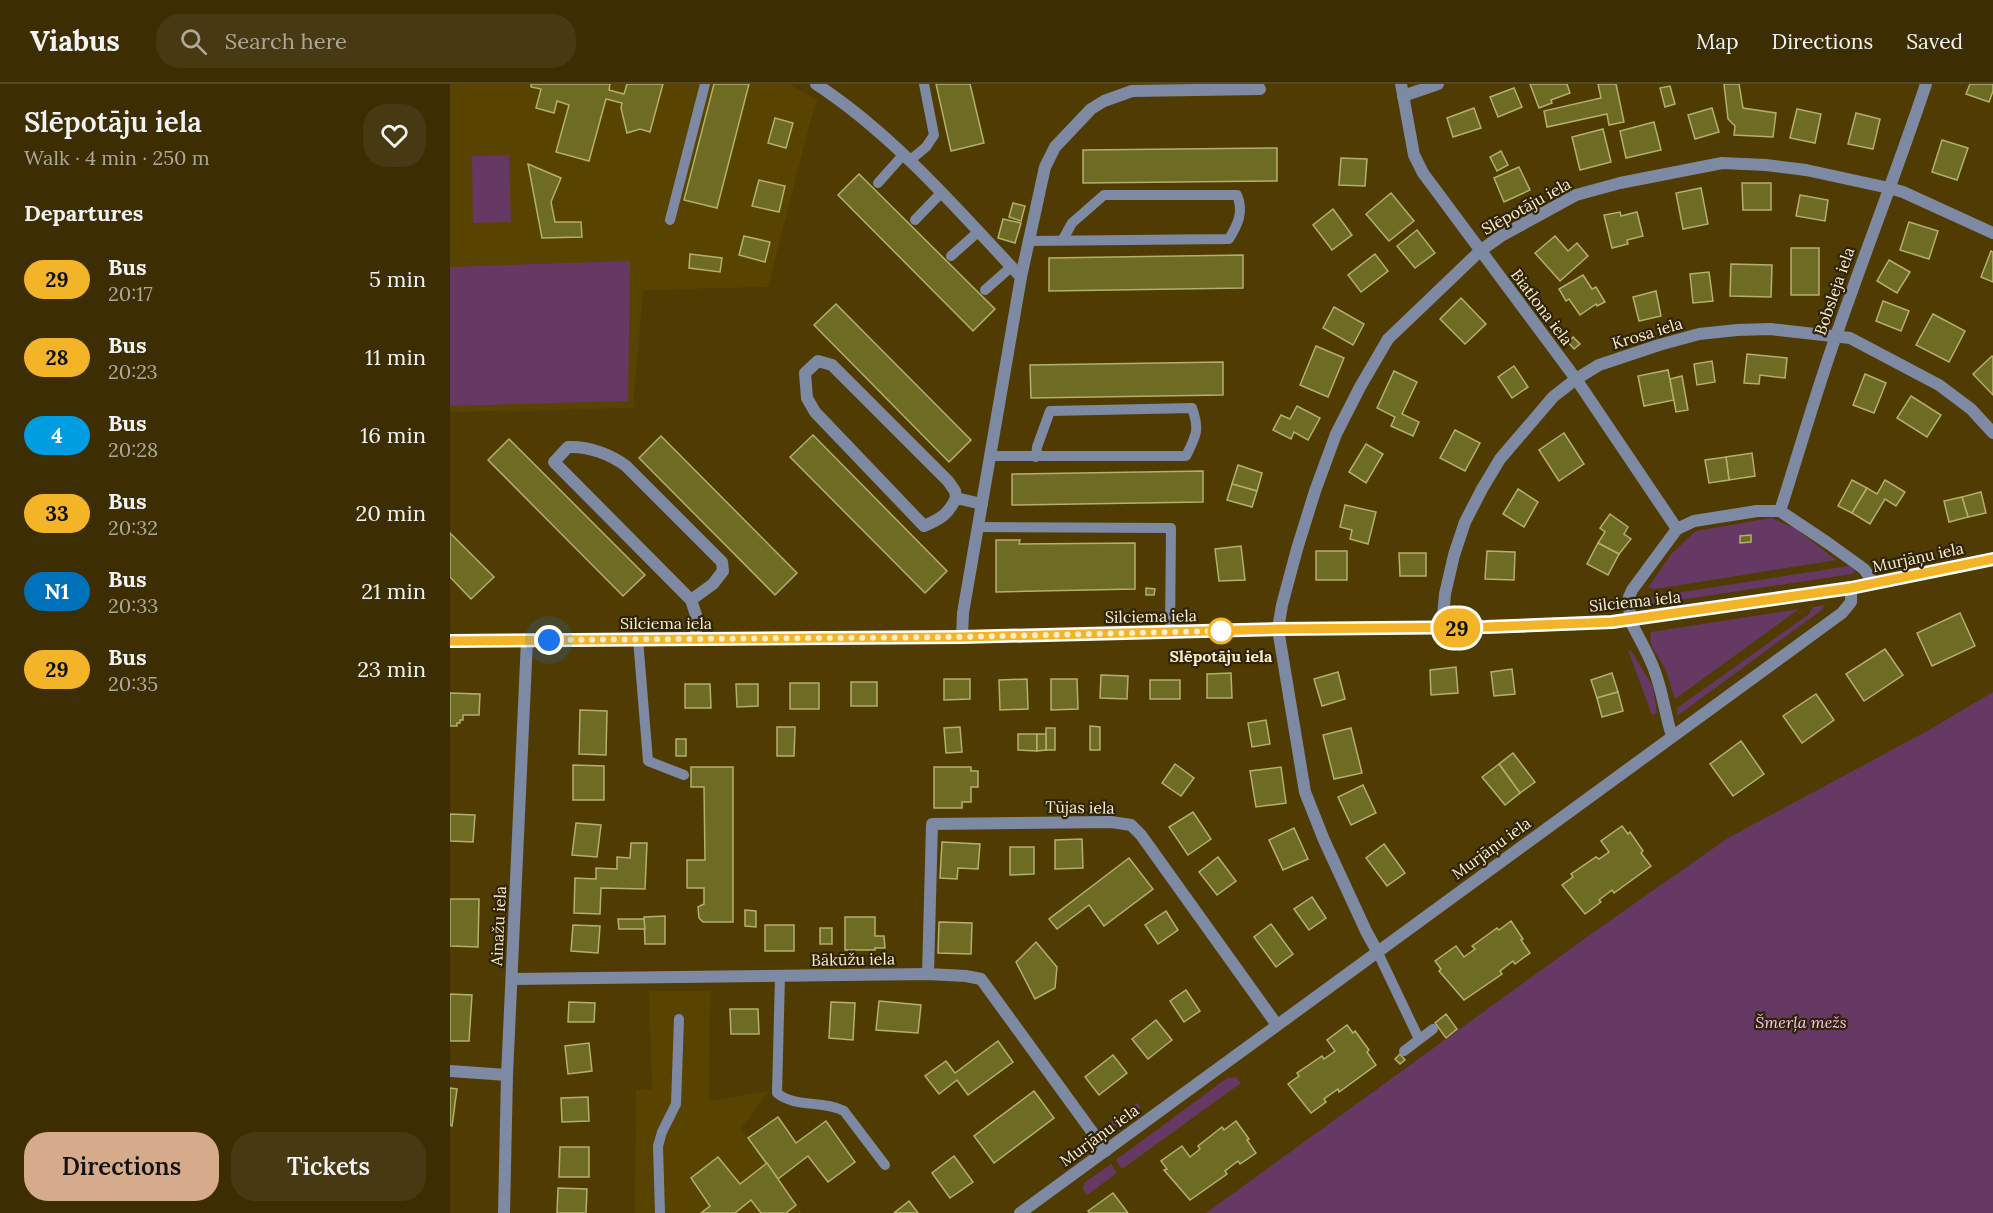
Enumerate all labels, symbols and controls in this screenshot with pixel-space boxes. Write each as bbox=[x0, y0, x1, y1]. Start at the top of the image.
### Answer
search box bbox=[156, 14, 576, 68]
text: Viabus bbox=[30, 23, 120, 59]
icon: search bbox=[177, 25, 210, 58]
text: Search here bbox=[225, 27, 347, 55]
text: Map bbox=[1696, 28, 1739, 55]
text: Directions bbox=[1772, 28, 1873, 55]
text: Saved bbox=[1906, 28, 1963, 55]
text: Slēpotāju iela bbox=[24, 104, 202, 140]
button: heart bbox=[363, 104, 426, 167]
text: Walk · 4 min · 250 m bbox=[24, 145, 210, 170]
street label: Slēpotāju iela bbox=[1478, 173, 1574, 239]
text: Departures bbox=[24, 199, 143, 227]
street label: Bobsleja iela bbox=[1810, 244, 1858, 338]
text: Bus bbox=[108, 253, 147, 281]
text: 5 min bbox=[369, 265, 426, 293]
street label: Biatlona iela bbox=[1507, 265, 1577, 349]
text: 29 bbox=[45, 266, 69, 293]
text: 20:17 bbox=[108, 281, 153, 306]
street label: Krosa iela bbox=[1609, 313, 1685, 353]
text: Bus bbox=[108, 331, 147, 359]
text: 11 min bbox=[365, 343, 426, 371]
text: 28 bbox=[45, 344, 69, 371]
text: 20:23 bbox=[108, 359, 158, 384]
text: Bus bbox=[108, 409, 147, 437]
text: 16 min bbox=[360, 421, 426, 449]
text: 4 bbox=[51, 422, 63, 449]
text: 20:28 bbox=[108, 437, 158, 462]
text: Bus bbox=[108, 487, 147, 515]
text: 20 min bbox=[356, 499, 426, 527]
text: 33 bbox=[45, 500, 69, 527]
text: 20:32 bbox=[108, 515, 158, 540]
street label: Murjāņu iela bbox=[1871, 538, 1966, 577]
text: Bus bbox=[108, 565, 147, 593]
text: 21 min bbox=[361, 577, 426, 605]
text: N1 bbox=[45, 578, 69, 605]
street label: Silciema iela bbox=[1588, 586, 1682, 616]
text: 20:33 bbox=[108, 593, 158, 618]
street label: Silciema iela bbox=[1105, 605, 1197, 627]
line badge: 29 bbox=[1430, 608, 1484, 648]
street label: Silciema iela bbox=[620, 613, 712, 633]
text: 29 bbox=[1445, 615, 1469, 642]
marker: Slēpotāju iela bbox=[1208, 618, 1234, 644]
your location bbox=[534, 625, 564, 655]
text: Bus bbox=[108, 643, 147, 671]
place label: Slēpotāju iela bbox=[1170, 646, 1273, 666]
text: 23 min bbox=[357, 655, 426, 683]
text: 29 bbox=[45, 656, 69, 683]
text: 20:35 bbox=[108, 671, 158, 696]
street label: Tūjas iela bbox=[1045, 796, 1115, 818]
street label: Murjāņu iela bbox=[1448, 813, 1535, 884]
street label: Ainažu iela bbox=[486, 885, 510, 968]
street label: Bākūžu iela bbox=[811, 948, 895, 970]
park label: Šmerļa mežs bbox=[1755, 1012, 1847, 1032]
street label: Murjāņu iela bbox=[1056, 1100, 1143, 1171]
button: Directions bbox=[24, 1132, 219, 1201]
button: Tickets bbox=[231, 1132, 426, 1201]

